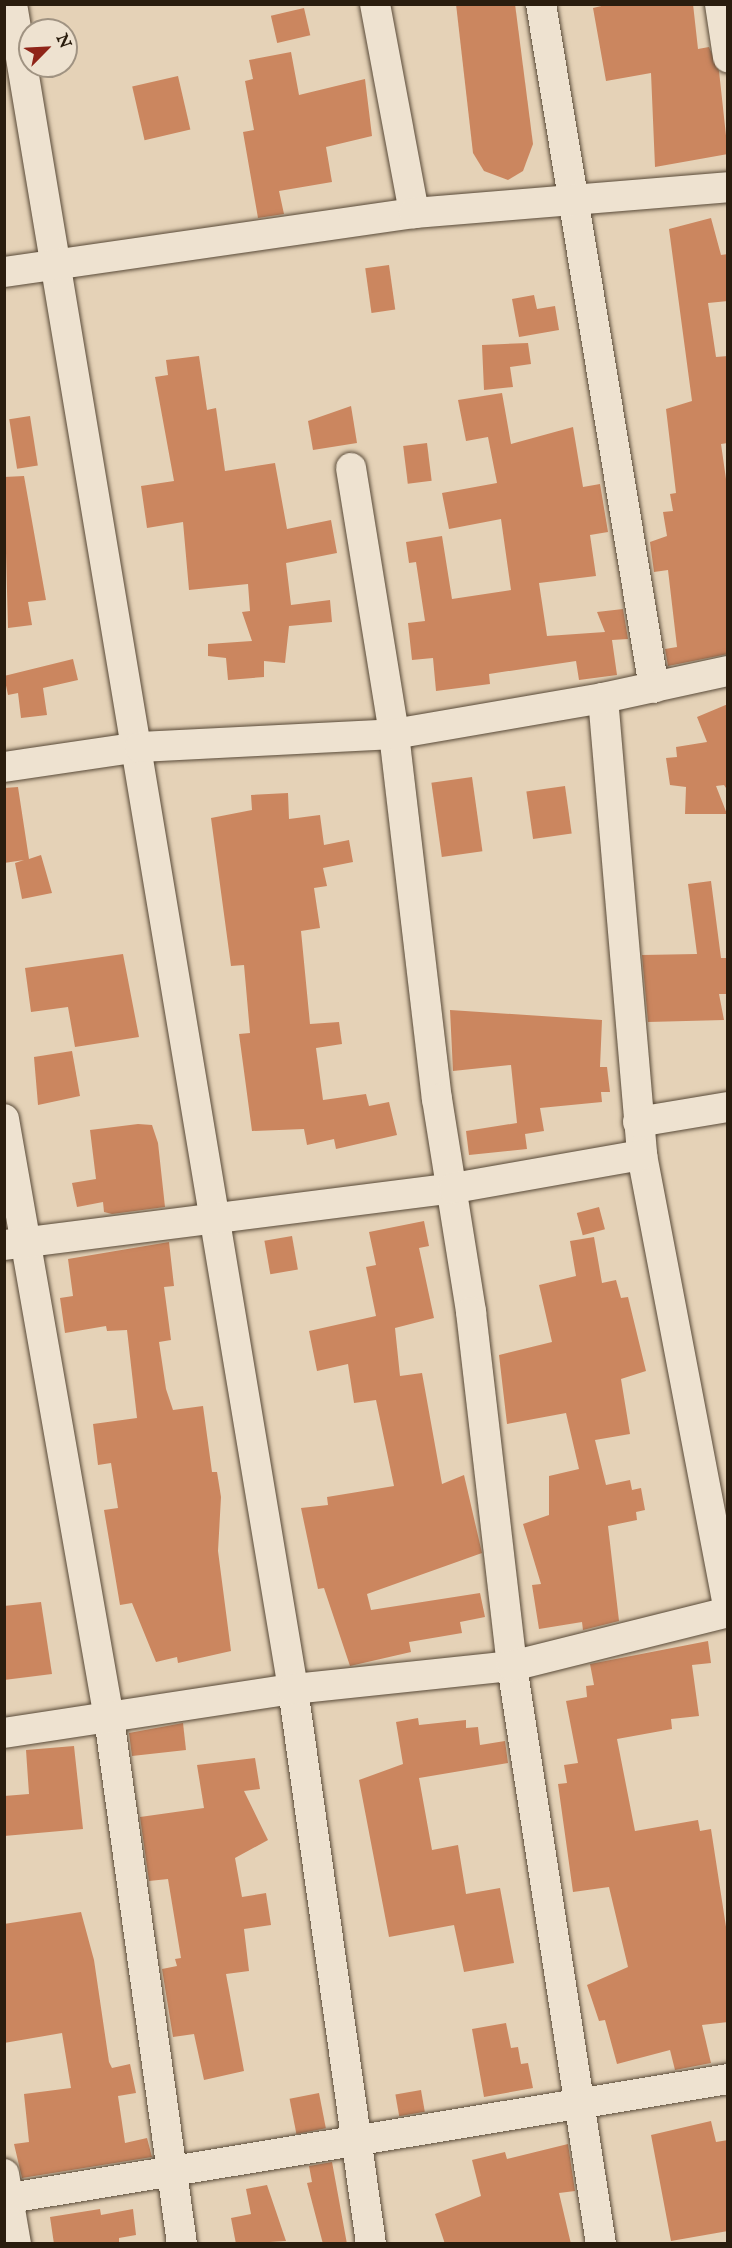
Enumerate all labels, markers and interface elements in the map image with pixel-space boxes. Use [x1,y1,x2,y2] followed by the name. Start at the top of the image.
[18,18,78,78] north arrow
[51,31,75,52] text: N

